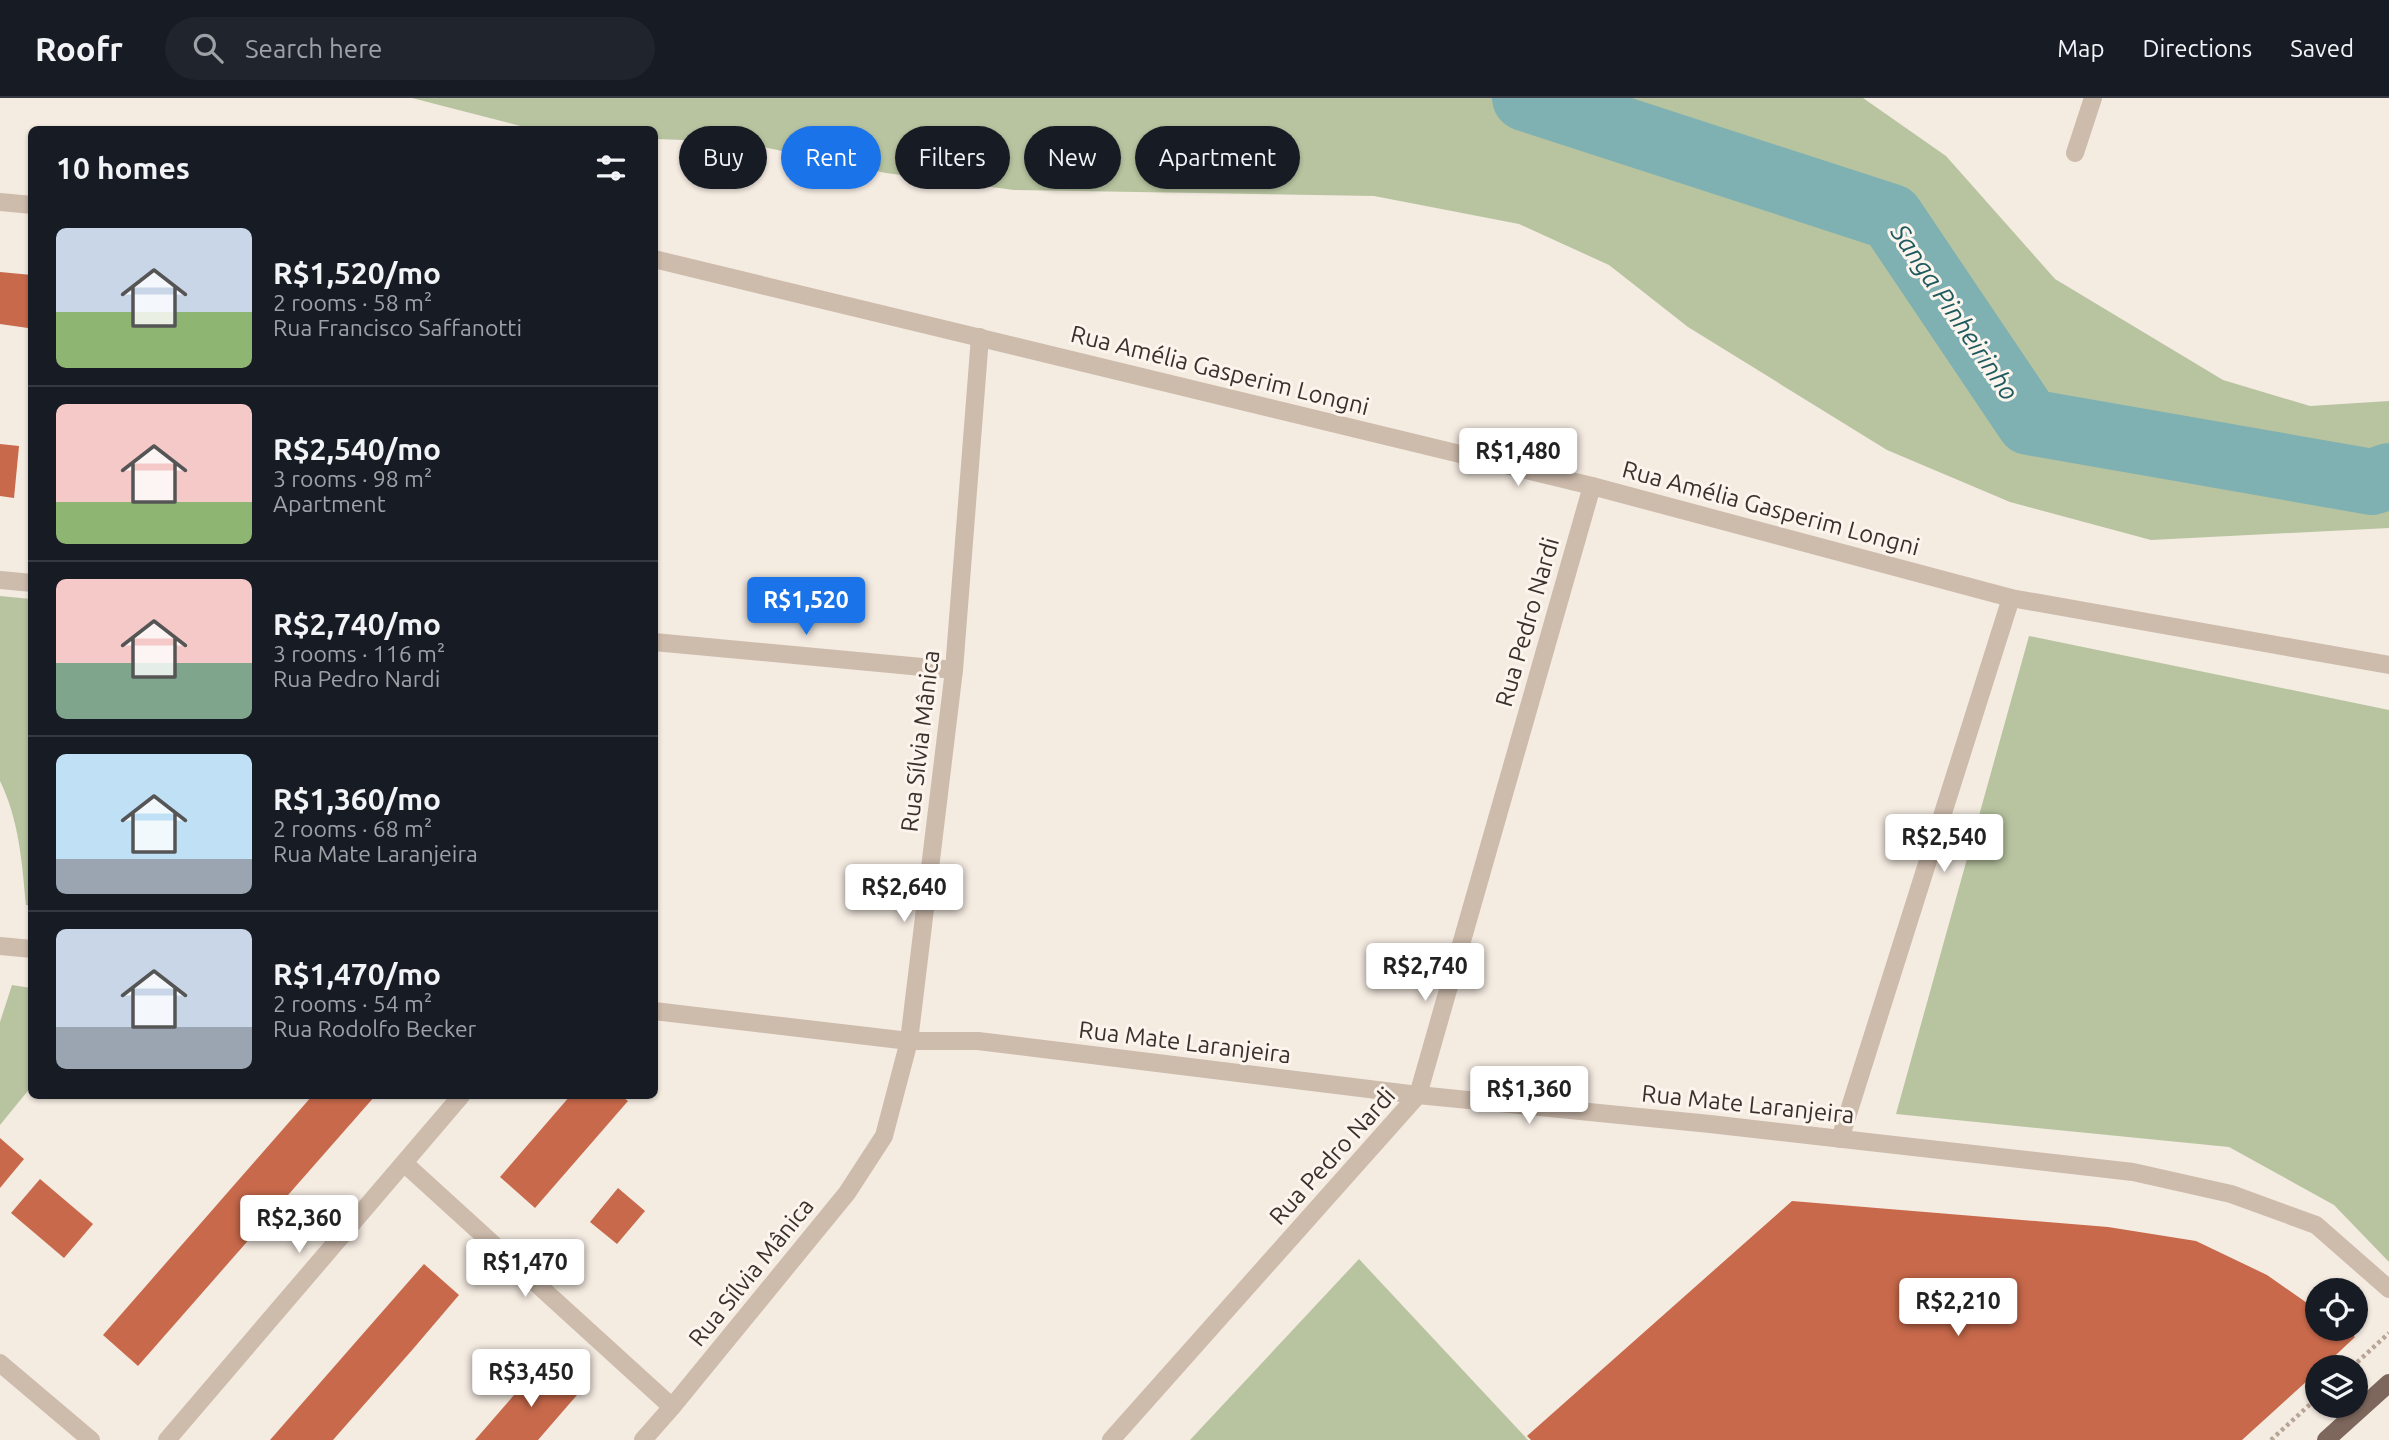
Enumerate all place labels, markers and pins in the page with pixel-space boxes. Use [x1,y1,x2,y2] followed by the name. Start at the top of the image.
[1453,428,1583,488] pin: R$1,480
[741,578,871,637] pin: R$1,520
[1879,814,2009,874] pin: R$2,540
[839,864,969,924] pin: R$2,640
[1360,944,1490,1003] pin: R$2,740
[1464,1066,1594,1126] pin: R$1,360
[234,1196,364,1255] pin: R$2,360
[460,1240,590,1299] pin: R$1,470
[1893,1278,2023,1338] pin: R$2,210
[466,1350,596,1409] pin: R$3,450

